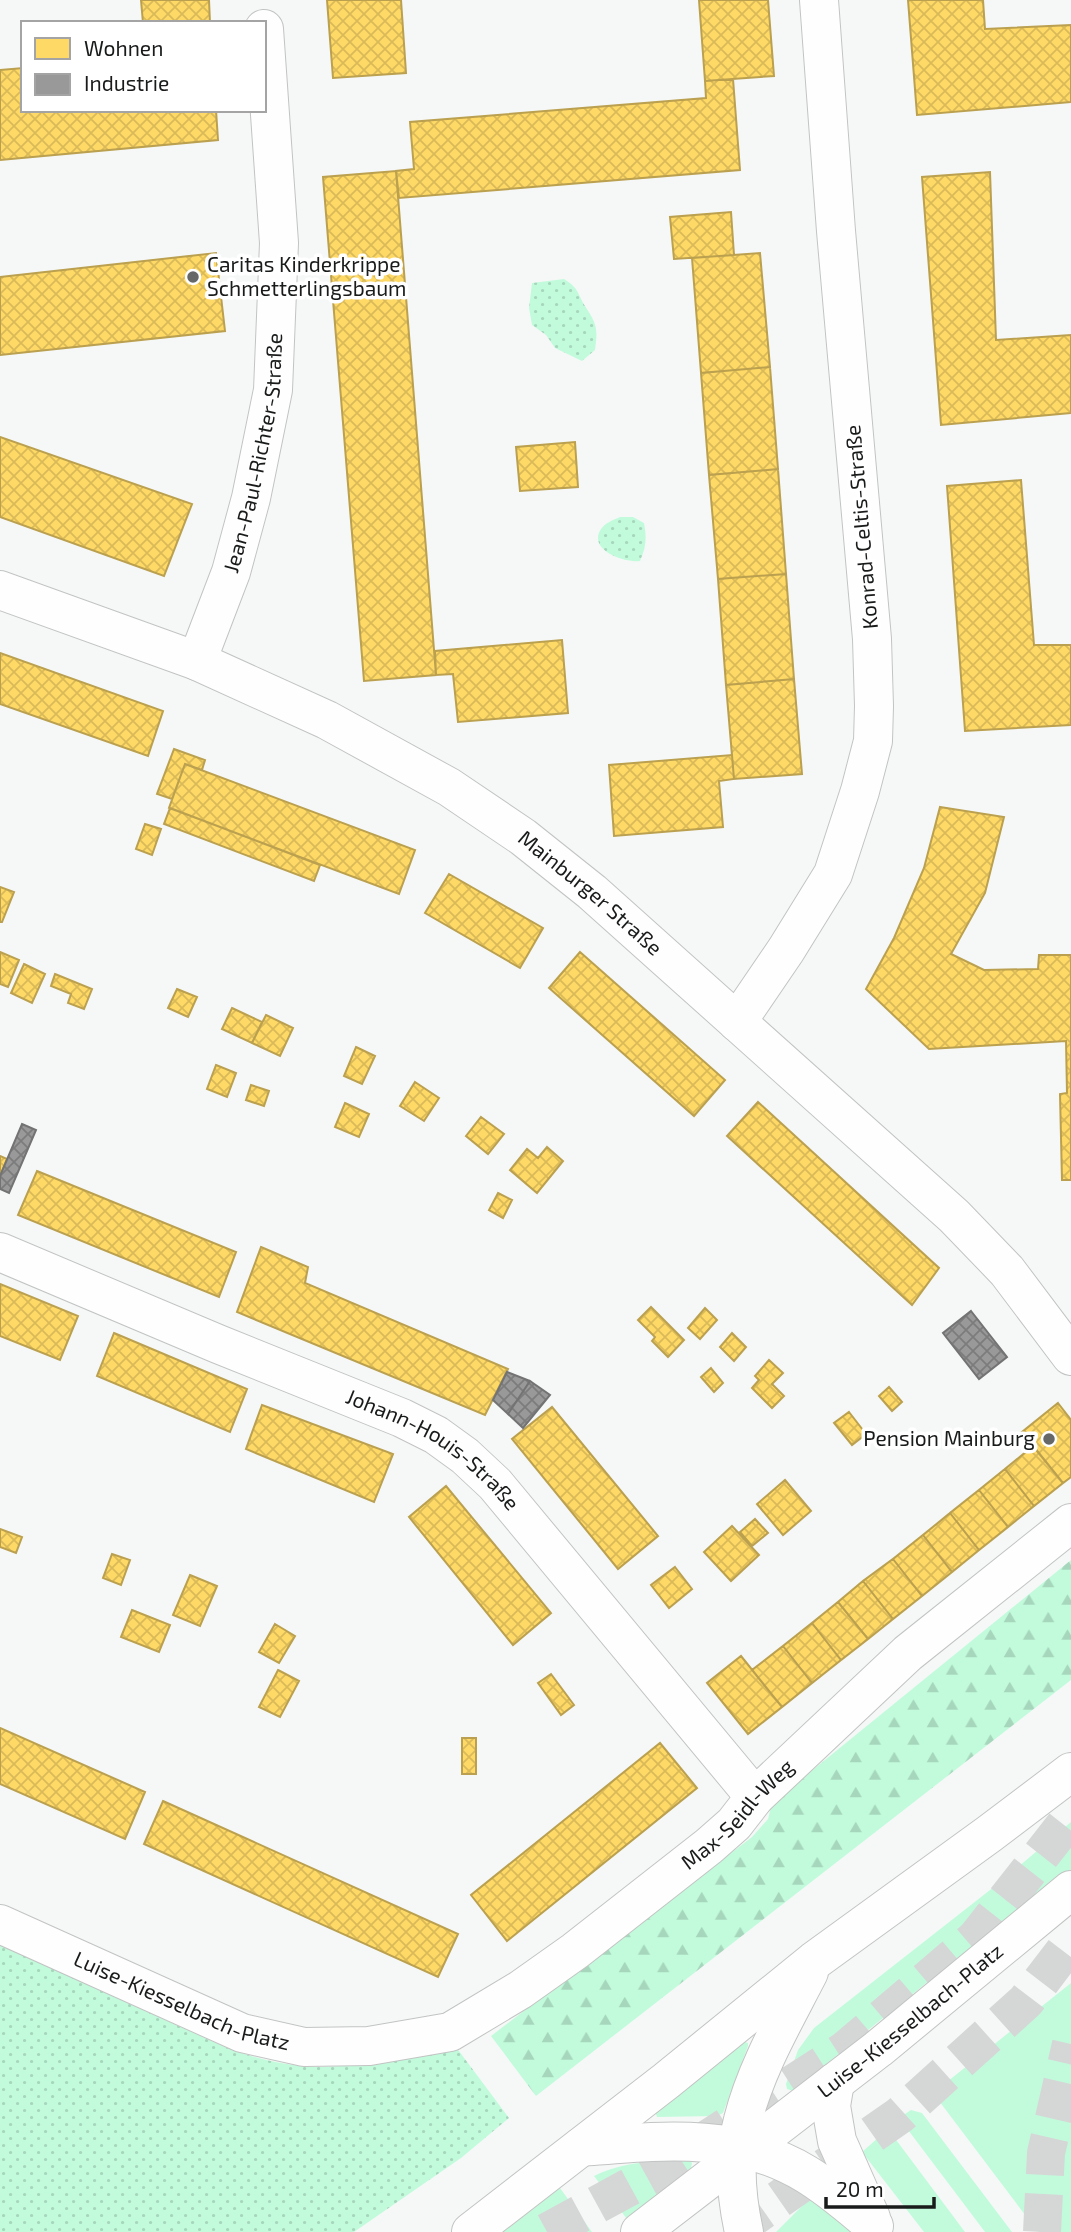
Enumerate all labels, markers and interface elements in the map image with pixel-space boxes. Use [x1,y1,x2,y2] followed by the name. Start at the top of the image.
[21,21,266,112] legend
[84,35,163,60] text: Wohnen
[84,70,169,95] text: Industrie
[207,251,407,300] place label: Caritas Kinderkrippe Schmetterlingsbaum
[185,269,201,285] marker: Caritas Kinderkrippe Schmetterlingsbaum
[217,332,286,575] street label: Jean-Paul-Richter-Straße
[839,424,882,630] street label: Konrad-Celtis-Straße
[514,824,668,960] street label: Mainburger Straße
[343,1383,525,1515] street label: Johann-Houis-Straße
[863,1425,1035,1450] place label: Pension Mainburg
[1041,1431,1057,1447] marker: Pension Mainburg
[676,1753,798,1874] street label: Max-Seidl-Weg
[812,1937,1007,2102] street label: Luise-Kiesselbach-Platz
[70,1945,292,2054] street label: Luise-Kiesselbach-Platz
[826,2166,934,2210] scale bar
[836,2176,884,2201] text: 20 m

